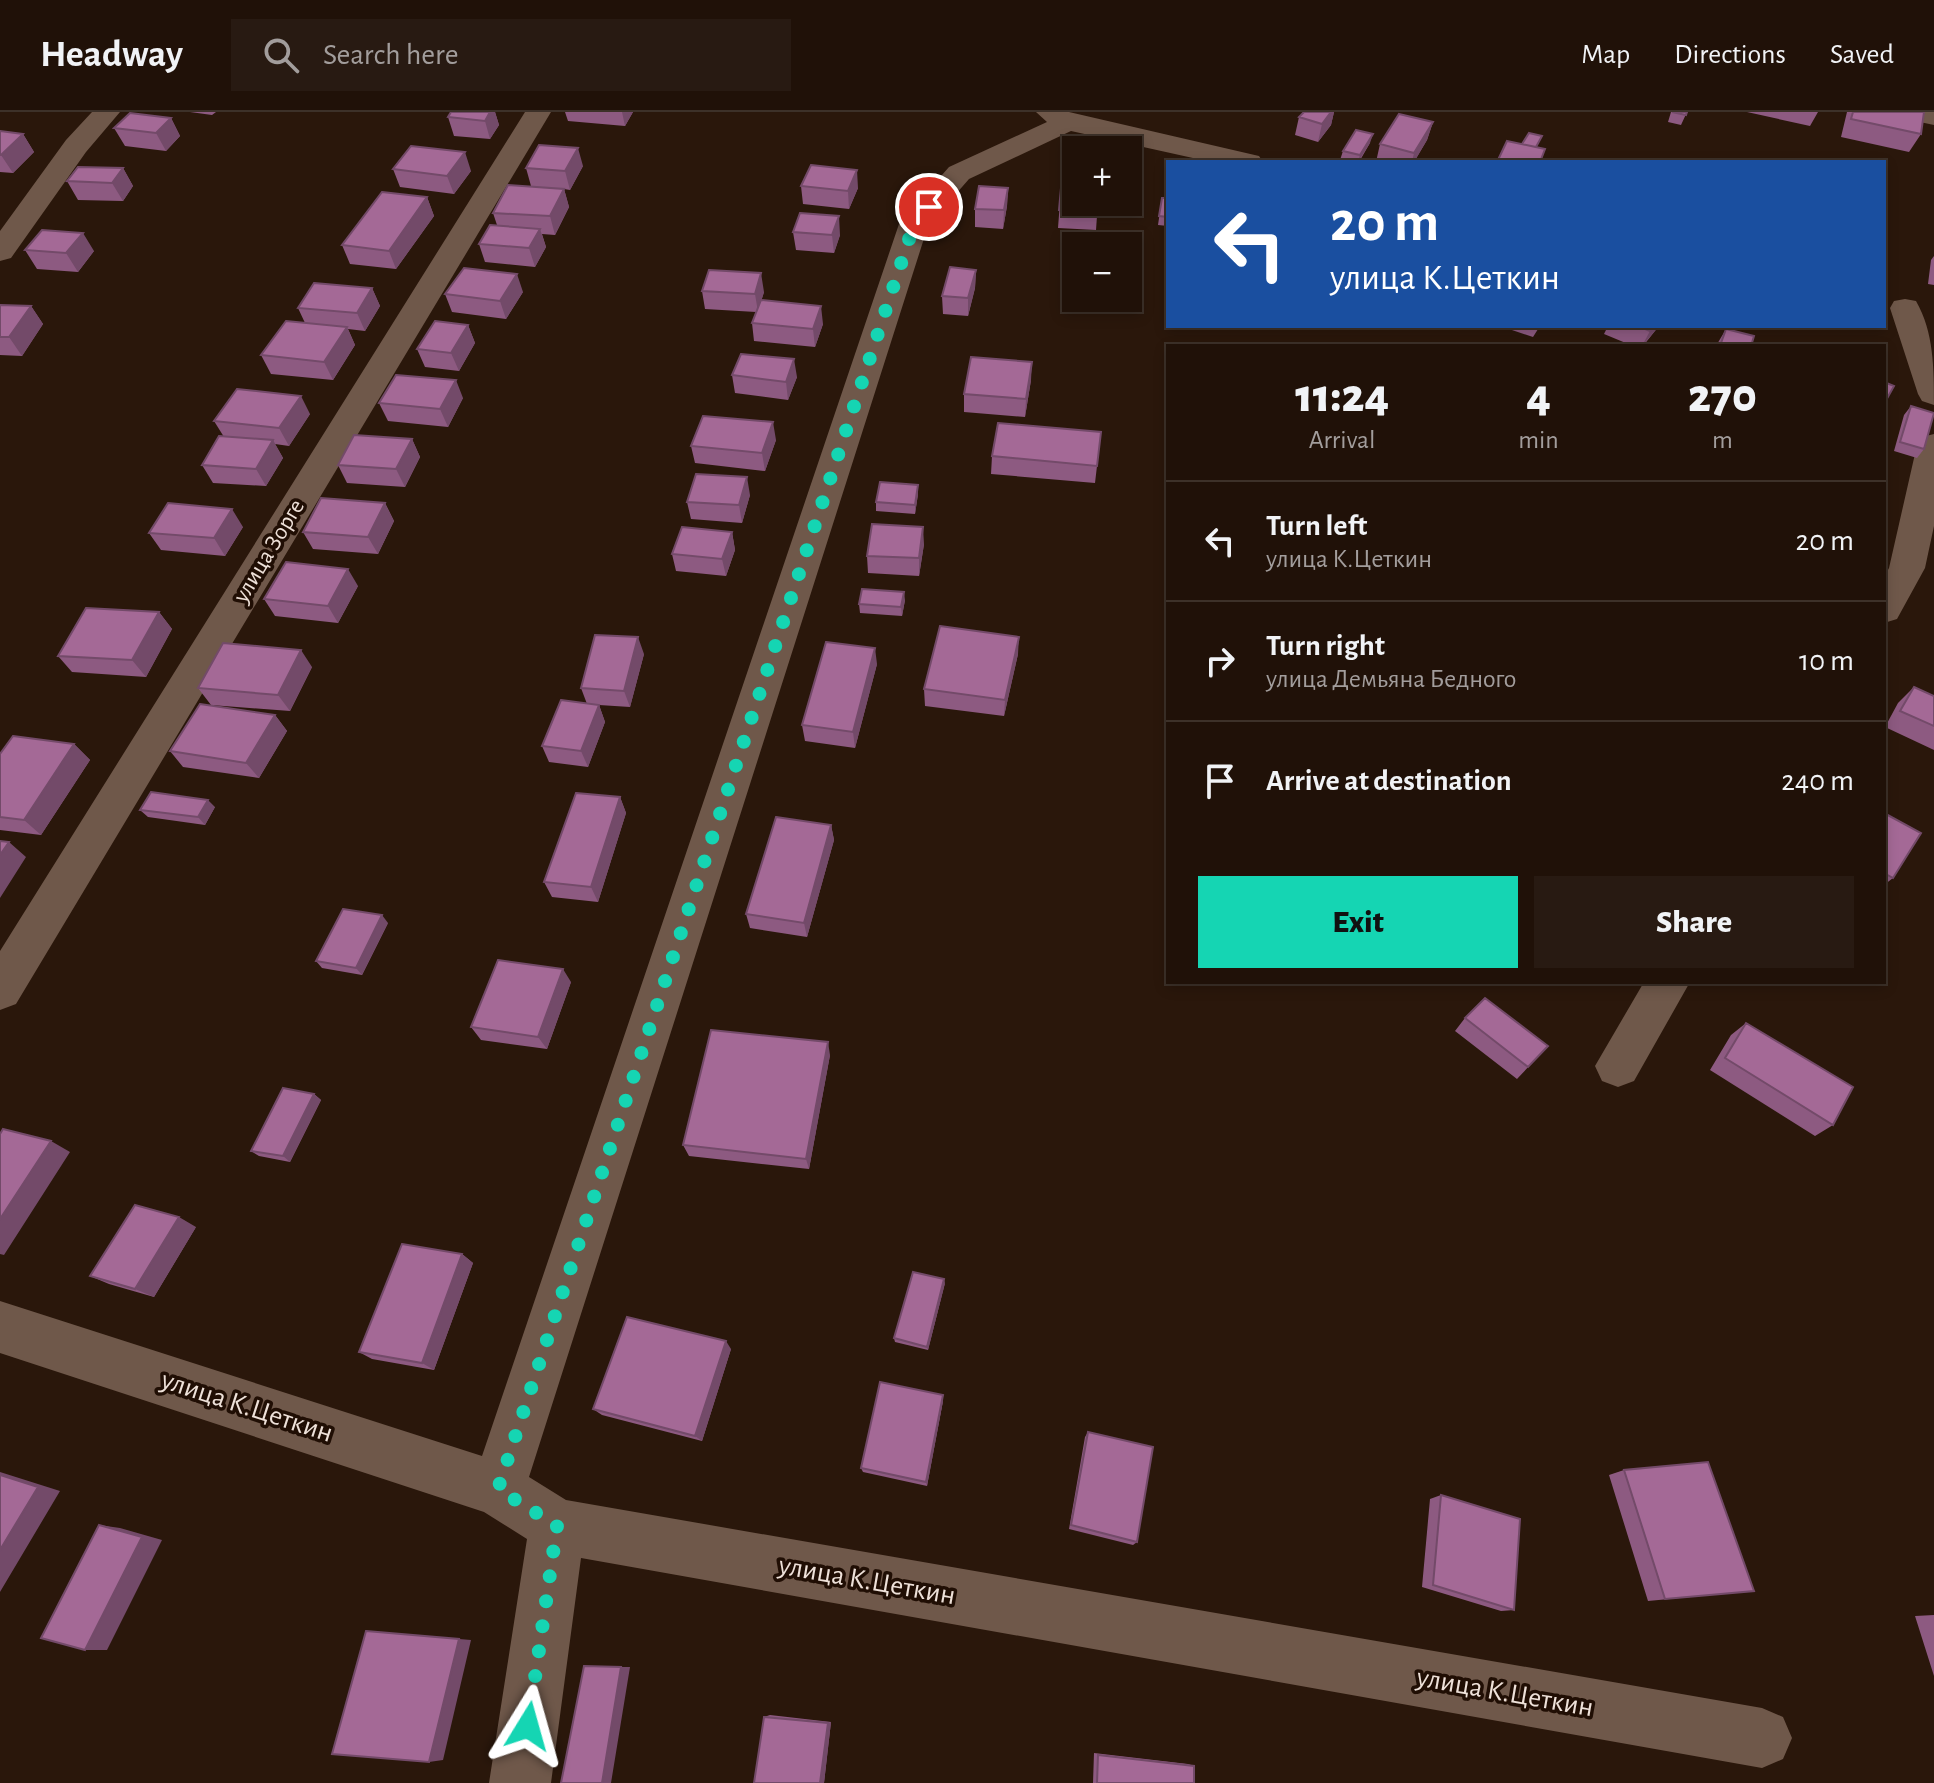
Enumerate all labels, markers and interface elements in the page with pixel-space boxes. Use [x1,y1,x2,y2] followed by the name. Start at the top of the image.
[231,19,791,91] search box
[259,33,303,77] icon: search
[40,36,183,74] text: Headway
[323,40,459,70] text: Search here
[1581,41,1630,69] text: Map
[1674,41,1786,69] text: Directions
[1830,41,1894,69] text: Saved
[1062,136,1142,312] map controls
[1062,136,1142,216] button: +
[895,173,963,241] pin
[907,185,951,229] icon: arrive
[1198,192,1302,296] icon: left
[1330,195,1439,251] text: 20 m
[1062,232,1142,312] button: −
[1330,260,1560,296] text: улица К.Цеткин
[1295,373,1389,421] text: 11:24
[1526,373,1551,421] text: 4
[1688,373,1757,421] text: 270
[1309,427,1376,453] text: Arrival
[1518,427,1559,453] text: min
[1712,427,1733,453] text: m
[228,495,309,608] street label: улица Зорге
[1266,511,1367,541] text: Turn left
[1198,519,1242,563] icon: left
[1796,526,1854,556] text: 20 m
[1266,546,1432,572] text: улица К.Цеткин
[1266,631,1385,661] text: Turn right
[1198,639,1242,683] icon: right
[1799,646,1854,676] text: 10 m
[1266,666,1516,692] text: улица Демьяна Бедного
[1198,759,1242,803] icon: arrive
[1266,766,1512,796] text: Arrive at destination
[1781,766,1854,796] text: 240 m
[1198,876,1518,968] button: Exit
[1534,876,1854,968] button: Share
[157,1366,336,1448] street label: улица К.Цеткин
[776,1552,957,1610] street label: улица К.Цеткин
[1414,1664,1595,1722] street label: улица К.Цеткин
[486,1684,570,1768] position arrow

